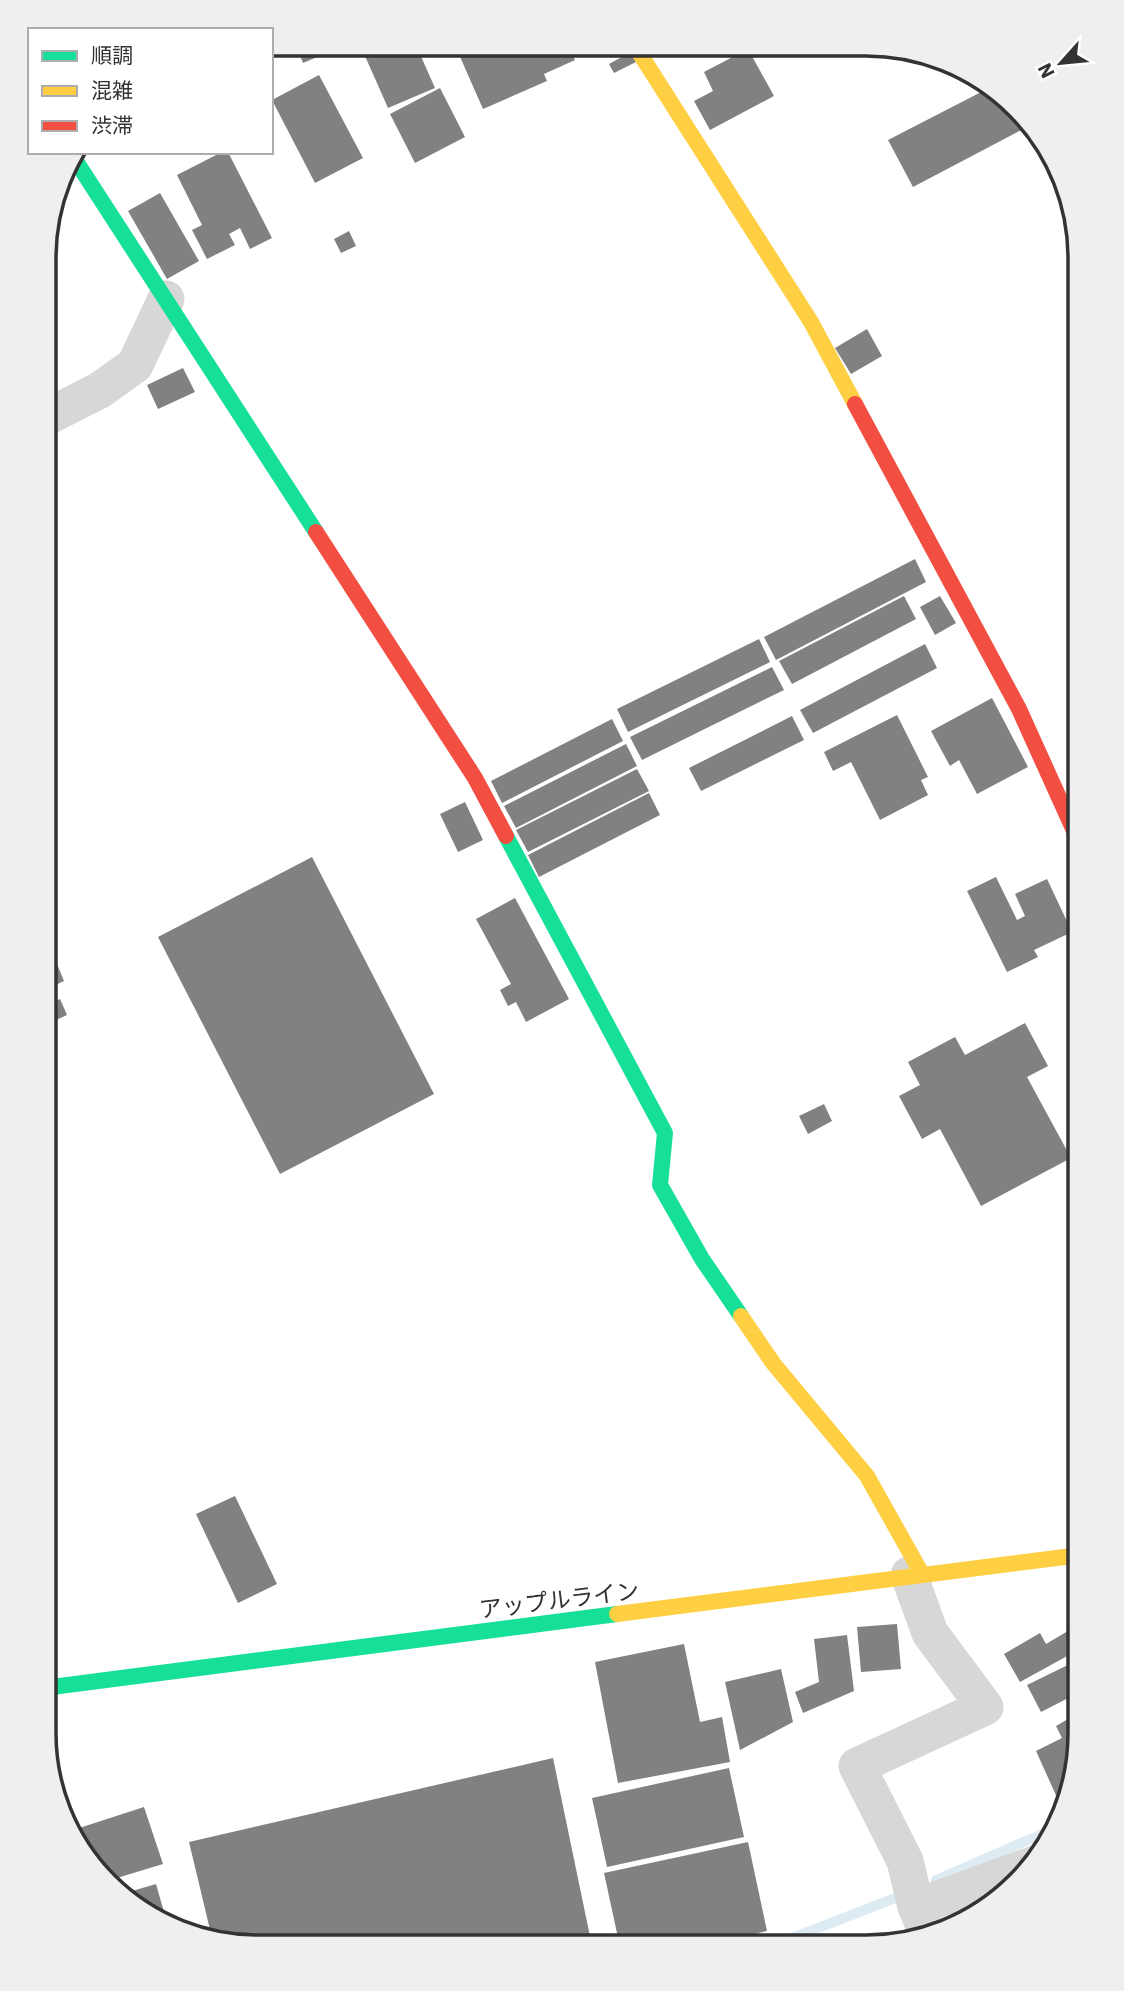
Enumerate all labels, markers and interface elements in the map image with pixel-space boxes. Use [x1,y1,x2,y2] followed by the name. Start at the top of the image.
[28,28,273,154] legend
[1026,28,1096,98] north arrow
[91,41,133,69] text: 順調
[1032,59,1060,82] text: N
[91,76,133,104] text: 混雑
[91,111,133,139] text: 渋滞
[477,1574,641,1624] street label: アップルライン

